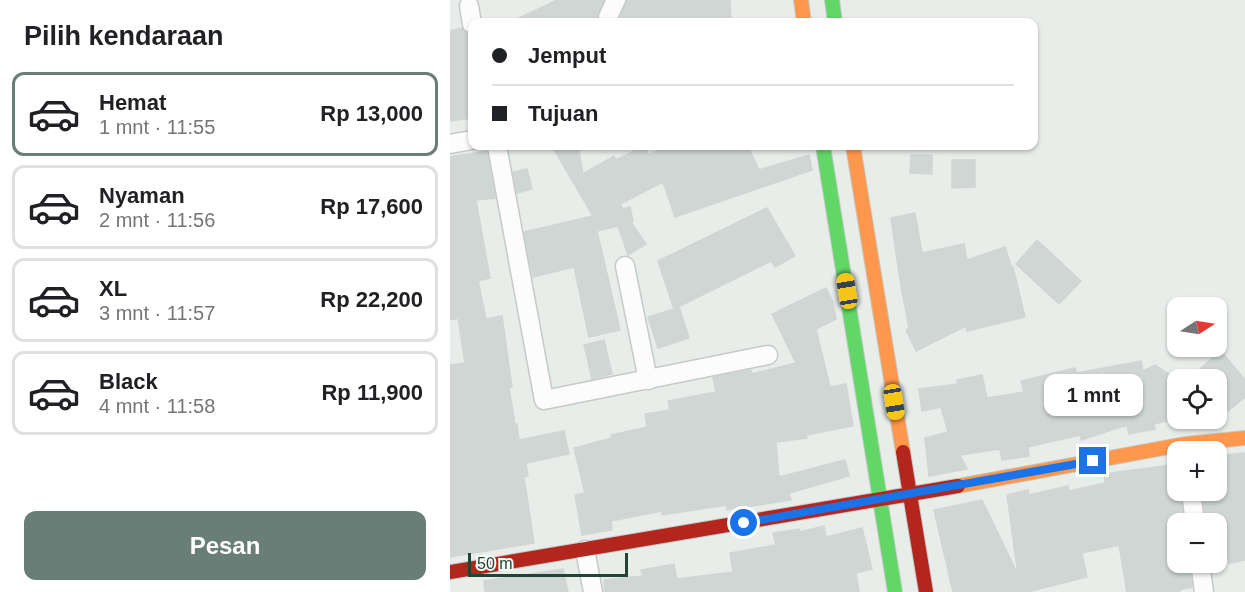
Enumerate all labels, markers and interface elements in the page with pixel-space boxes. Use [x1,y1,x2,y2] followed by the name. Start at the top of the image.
[24,21,224,51] text: Pilih kendaraan
[528,43,606,68] text: Jemput
[27,87,81,141] icon: car
[99,90,166,115] text: Hemat
[320,101,423,126] text: Rp 13,000
[528,101,598,126] text: Tujuan
[99,116,215,138] text: 1 mnt · 11:55
[27,180,81,234] icon: car
[99,183,185,208] text: Nyaman
[320,194,423,219] text: Rp 17,600
[99,209,215,231] text: 2 mnt · 11:56
[835,272,859,310] car
[27,273,81,327] icon: car
[99,276,127,301] text: XL
[320,287,423,312] text: Rp 22,200
[1167,297,1227,357] north arrow
[1167,297,1227,573] map controls
[99,302,215,324] text: 3 mnt · 11:57
[27,366,81,420] icon: car
[99,369,158,394] text: Black
[1167,369,1227,429] button: locate
[1044,374,1142,416] callout: 1 mnt
[321,380,423,405] text: Rp 11,900
[882,383,906,421] car
[1067,384,1120,406] text: 1 mnt
[99,395,215,417] text: 4 mnt · 11:58
[1167,441,1227,501] button: +
[1079,447,1106,474] route end
[730,509,757,536] route start
[24,511,426,580] button: Pesan
[1167,513,1227,573] button: −
[468,550,628,578] scale bar
[477,555,513,572] text: 50 m

